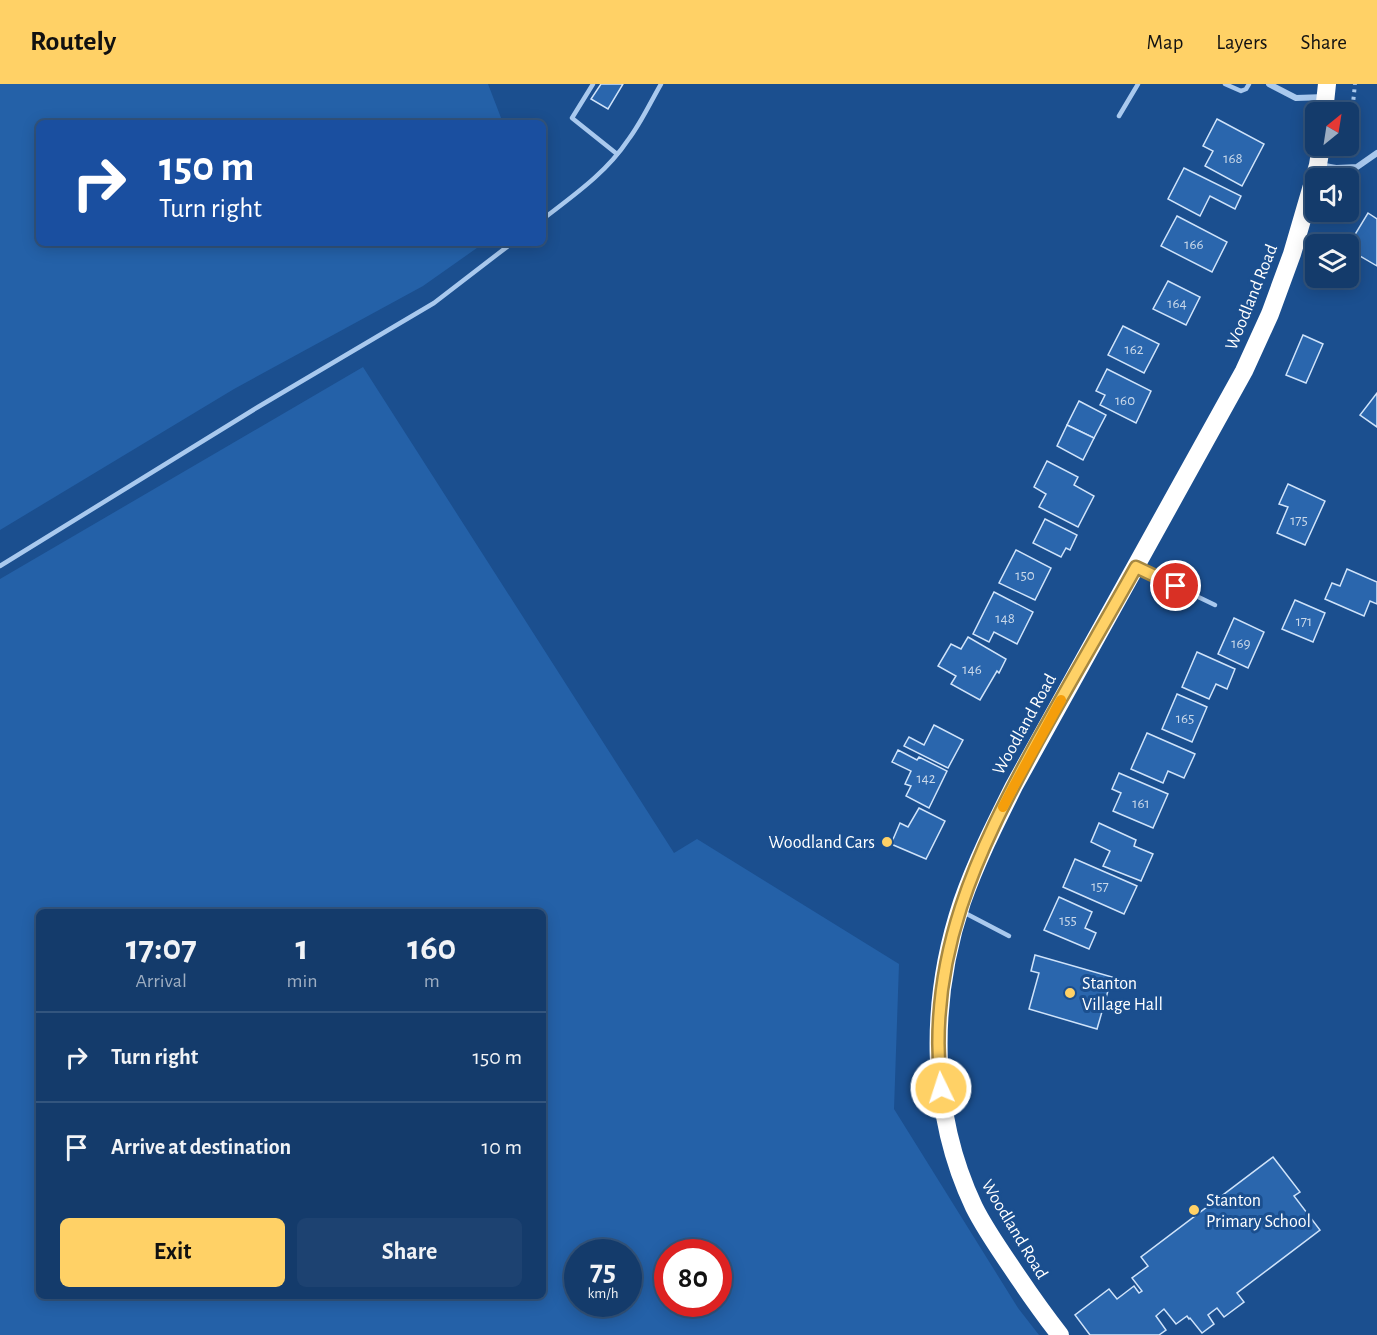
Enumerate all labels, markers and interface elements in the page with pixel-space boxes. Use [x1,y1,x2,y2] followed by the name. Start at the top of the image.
[30,28,116,56] text: Routely
[1147,32,1183,53] text: Map
[1216,32,1267,53] text: Layers
[1300,32,1347,53] text: Share
[1305,102,1359,156] north arrow
[1305,102,1359,288] map controls
[60,144,138,222] icon: right
[159,146,254,188] text: 150 m
[1223,151,1243,166] house number: 168
[1305,168,1359,222] button: sound
[159,195,262,222] text: Turn right
[1305,234,1359,288] button: layers
[1184,237,1204,252] house number: 166
[1223,242,1281,353] street label: Woodland Road
[1167,296,1187,311] house number: 164
[1124,342,1144,357] house number: 162
[1115,393,1135,408] house number: 160
[1290,513,1308,528] house number: 175
[1150,560,1201,611] pin
[1015,568,1035,583] house number: 150
[1159,569,1192,602] icon: arrive
[995,611,1015,626] house number: 148
[1296,614,1312,629] house number: 171
[1231,636,1251,651] house number: 169
[962,662,982,677] house number: 146
[990,671,1060,778] street label: Woodland Road
[1176,711,1194,726] house number: 165
[916,771,936,786] house number: 142
[1132,796,1150,811] house number: 161
[769,834,875,852] place label: Woodland Cars
[880,835,894,849] marker: Woodland Cars
[1091,879,1109,894] house number: 157
[1059,913,1077,928] house number: 155
[126,930,197,966] text: 17:07
[295,930,308,966] text: 1
[407,930,456,966] text: 160
[135,971,187,991] text: Arrival
[286,971,318,991] text: min
[424,971,440,991] text: m
[1082,975,1163,1014] place label: Stanton Village Hall
[1063,986,1077,1000] marker: Stanton Village Hall
[60,1041,93,1074] icon: right
[111,1046,198,1068] text: Turn right
[472,1046,522,1068] text: 150 m
[909,1056,973,1120] position arrow
[60,1131,93,1164] icon: arrive
[111,1136,291,1158] text: Arrive at destination
[482,1136,522,1158] text: 10 m
[978,1177,1051,1282] street label: Woodland Road
[1206,1192,1311,1231] place label: Stanton Primary School
[1187,1203,1201,1217] marker: Stanton Primary School
[60,1218,285,1287] button: Exit
[297,1218,522,1287] button: Share
[654,1239,732,1317] speed limit sign: 80
[590,1256,616,1286] text: 75
[588,1286,618,1301] text: km/h

